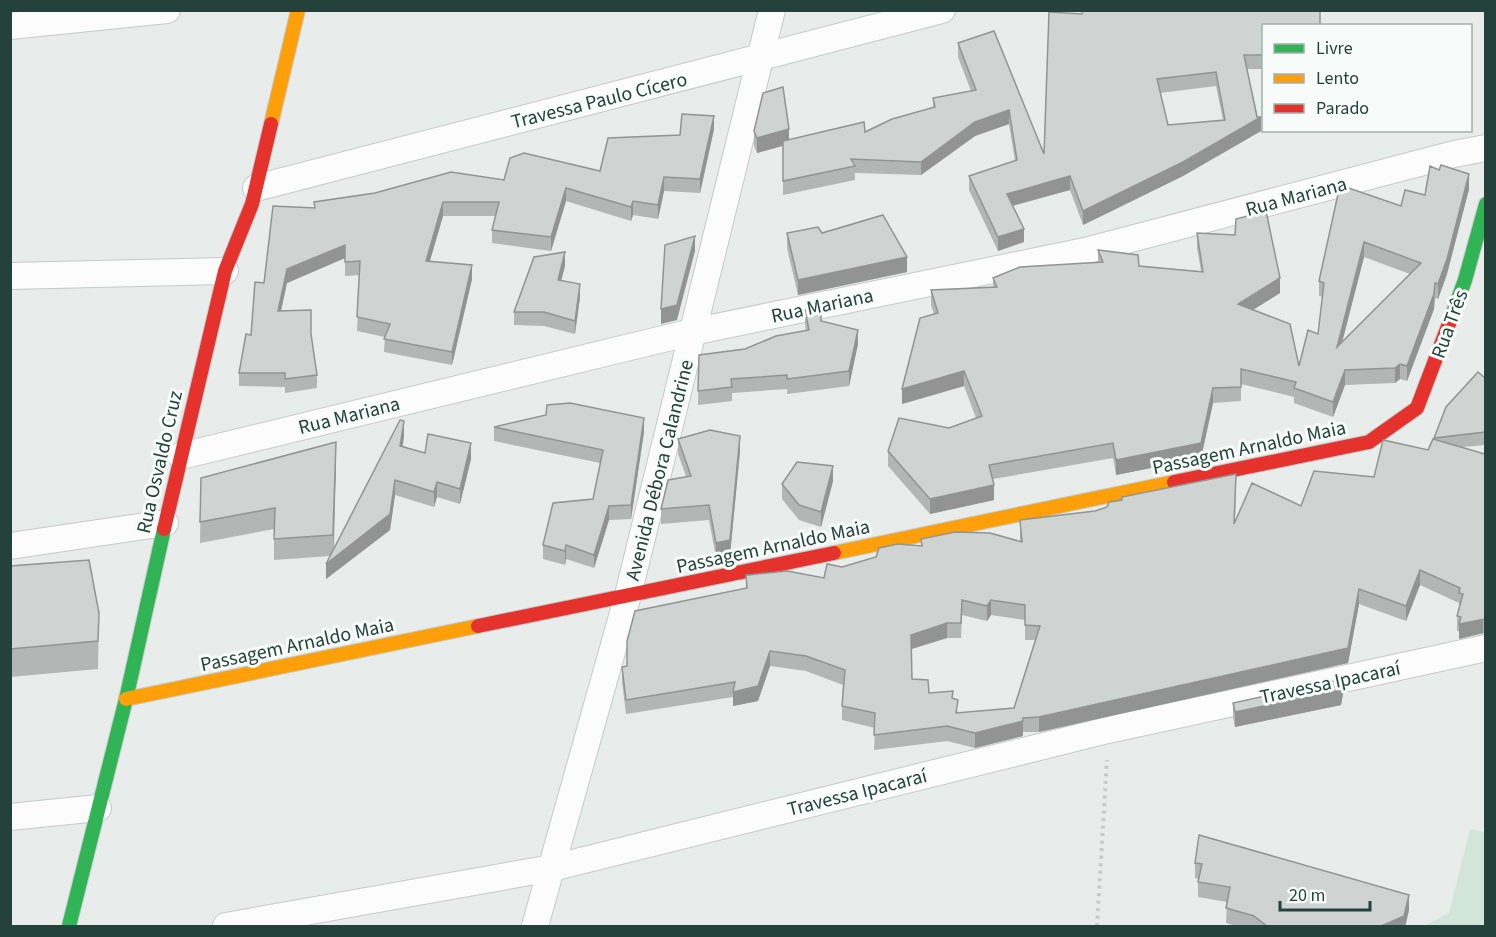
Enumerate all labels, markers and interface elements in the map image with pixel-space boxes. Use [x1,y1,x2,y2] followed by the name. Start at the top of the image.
[1262,24,1472,132] legend
[1316,36,1353,61] text: Livre
[508,66,690,136] street label: Travessa Paulo Cícero
[1316,66,1359,91] text: Lento
[1316,96,1369,121] text: Parado
[1242,170,1350,224] street label: Rua Mariana
[768,281,876,330] street label: Rua Mariana
[1425,286,1475,363] street label: Rua Três
[619,357,701,584] street label: Avenida Débora Calandrine
[130,388,190,536] street label: Rua Osvaldo Cruz
[295,390,403,442] street label: Rua Mariana
[1150,414,1349,482] street label: Passagem Arnaldo Maia
[674,513,873,581] street label: Passagem Arnaldo Maia
[198,611,397,679] street label: Passagem Arnaldo Maia
[1257,654,1404,712] street label: Travessa Ipacaraí
[784,762,931,824] street label: Travessa Ipacaraí
[1280,874,1370,912] scale bar
[1289,883,1325,908] text: 20 m

